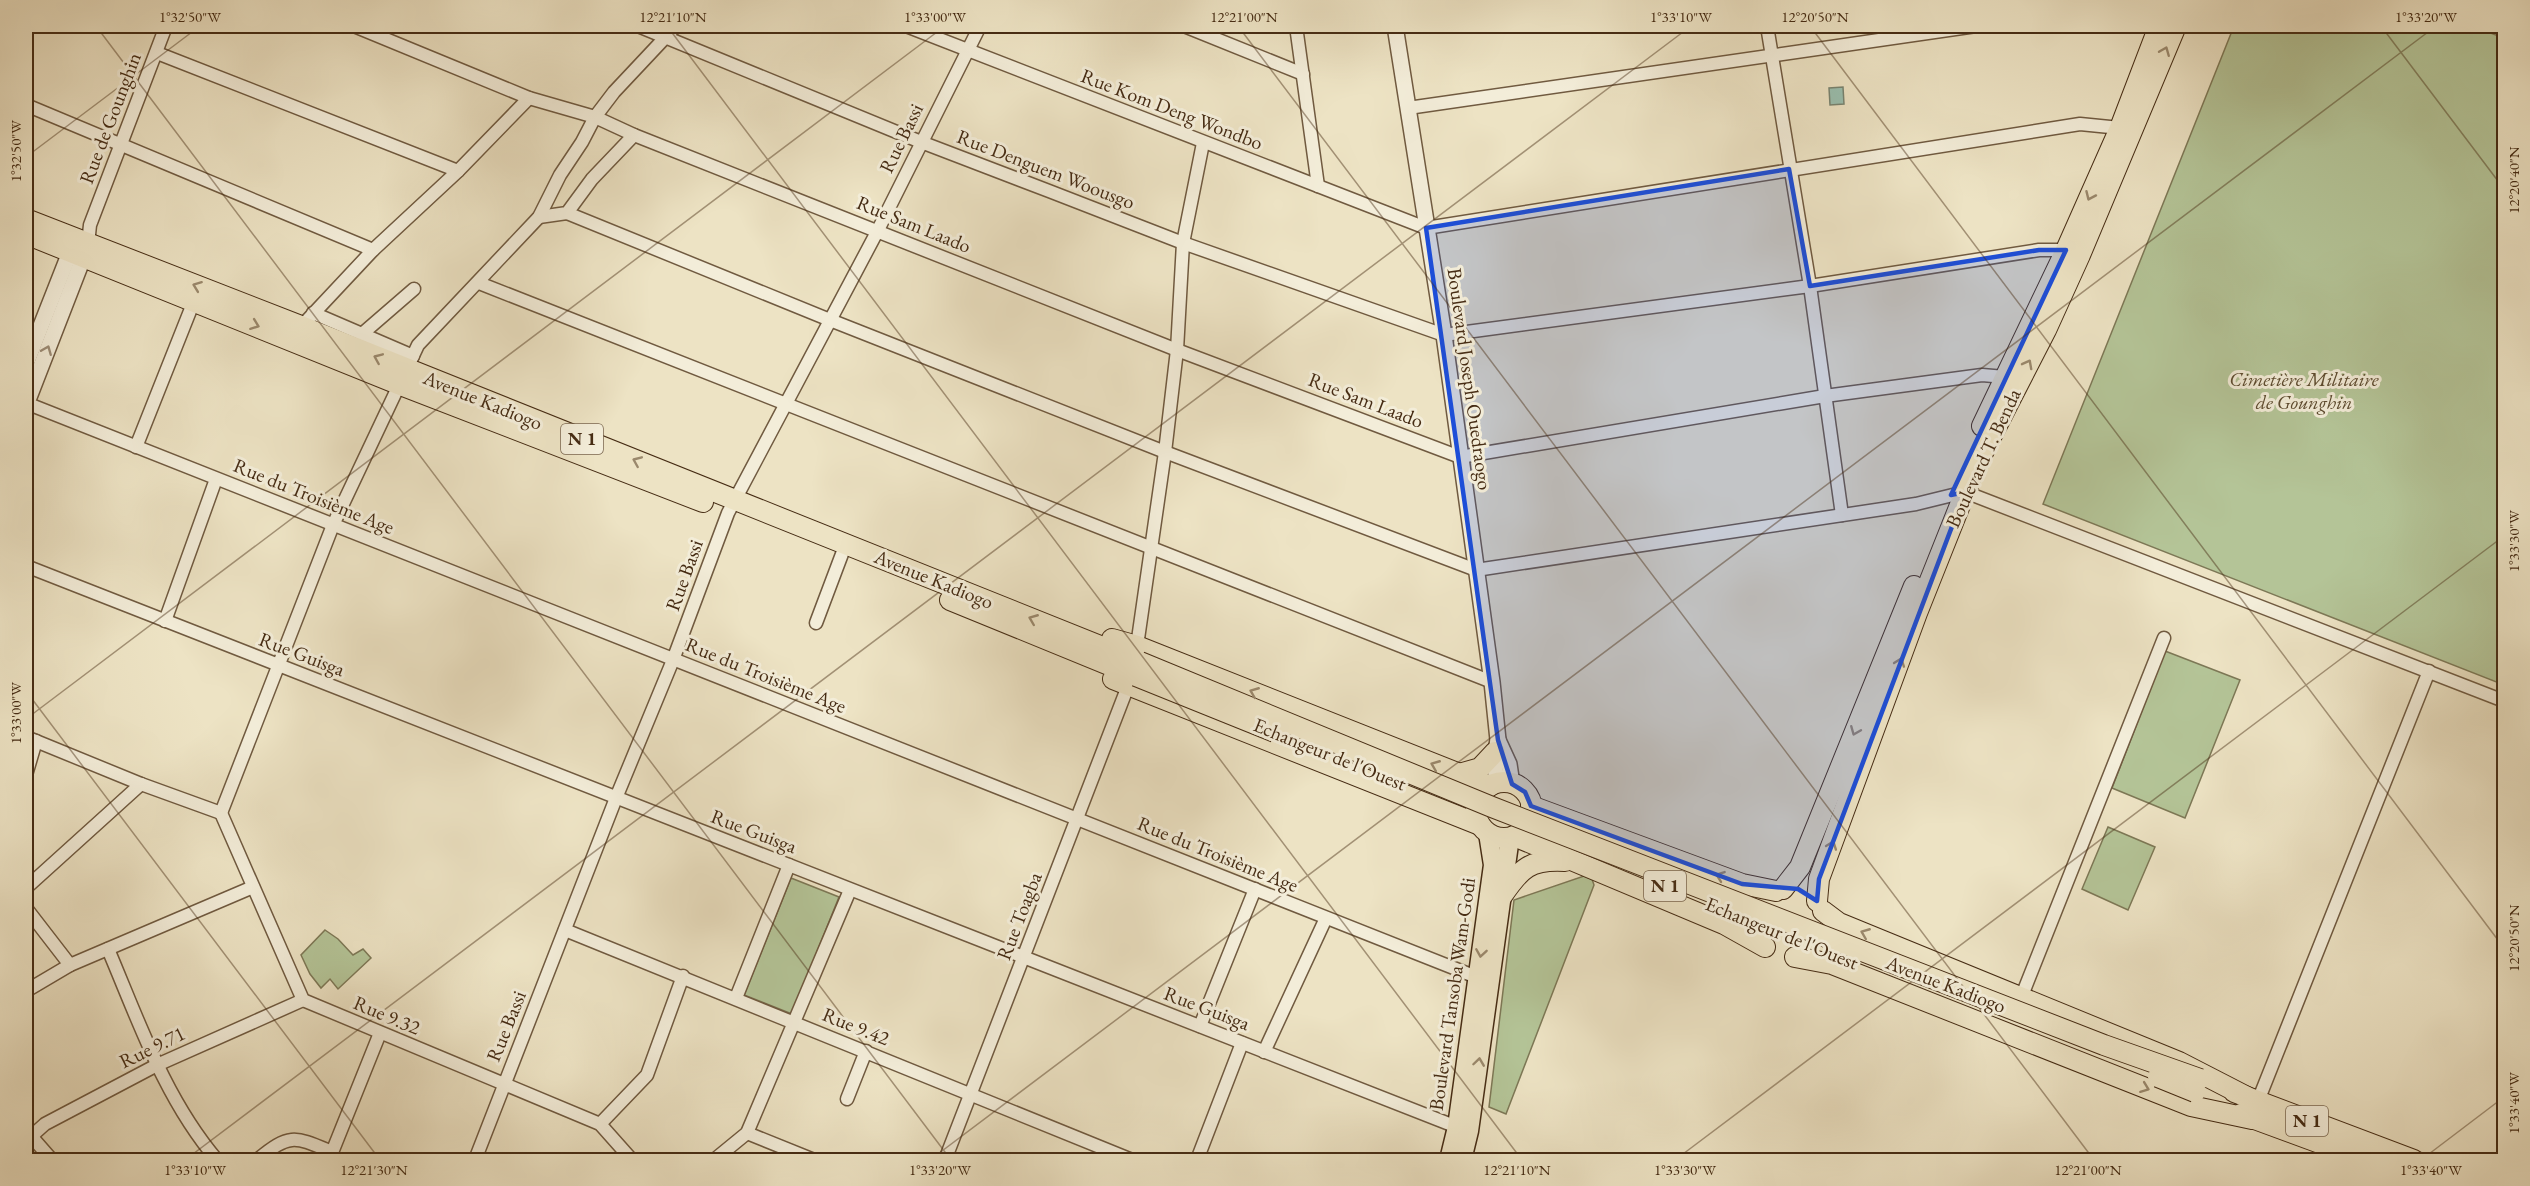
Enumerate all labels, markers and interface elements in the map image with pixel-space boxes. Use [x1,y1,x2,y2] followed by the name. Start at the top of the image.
[159,7,221,26] text: 1°32'50"W
[639,7,707,26] text: 12°21'10"N
[904,7,966,26] text: 1°33'00"W
[1210,7,1278,26] text: 12°21'00"N
[1650,7,1712,26] text: 1°33'10"W
[1781,7,1849,26] text: 12°20'50"N
[2395,7,2457,26] text: 1°33'20"W
[2158,46,2170,57] one-way arrow
[73,48,147,187] street label: Rue de Gounghin
[1077,62,1267,156] street label: Rue Kom Deng Wondbo
[873,99,929,177] street label: Rue Bassi
[6,120,25,182] text: 1°32'50"W
[953,123,1139,215] street label: Rue Denguem Woousgo
[2504,146,2523,214] text: 12°20'40"N
[853,189,975,259] street label: Rue Sam Laado
[2085,190,2097,201] one-way arrow
[1442,266,1498,492] street label: Boulevard Joseph Ouedraogo
[192,281,203,293] one-way arrow
[249,318,260,330] one-way arrow
[40,345,52,356] one-way arrow
[373,353,384,365] one-way arrow
[2021,360,2032,371] one-way arrow
[419,364,547,436] street label: Avenue Kadiogo
[1305,366,1427,434] street label: Rue Sam Laado
[2229,366,2379,415] park label: Cimetière Militaire de Gounghin
[1939,384,2027,532] street label: Boulevard T. Benda
[561,424,603,454] road number: N 1
[230,452,398,540] street label: Rue du Troisième Age
[633,456,644,468] one-way arrow
[2504,510,2523,572] text: 1°33'30"W
[659,536,709,614] street label: Rue Bassi
[870,543,998,615] street label: Avenue Kadiogo
[1028,613,1039,626] one-way arrow
[255,626,349,682] street label: Rue Guisga
[682,631,850,719] street label: Rue du Troisième Age
[1892,657,1905,668] one-way arrow
[6,682,25,744] text: 1°33'00"W
[1249,687,1260,700] one-way arrow
[1250,712,1411,797] street label: Echangeur de l'Ouest
[1850,725,1863,735] one-way arrow
[1431,759,1441,772] one-way arrow
[707,803,801,859] street label: Rue Guisga
[1134,810,1302,898] street label: Rue du Troisième Age
[1825,840,1837,851] one-way arrow
[990,868,1048,964] street label: Rue Toagba
[1644,871,1686,901] road number: N 1
[1715,871,1726,883] one-way arrow
[1423,876,1481,1112] street label: Boulevard Tansoba Wam-Godi
[1702,891,1863,976] street label: Echangeur de l'Ouest
[2504,904,2523,972] text: 12°20'50"N
[1860,928,1871,940] one-way arrow
[1475,948,1487,958] one-way arrow
[1881,949,2010,1019] street label: Avenue Kadiogo
[1160,980,1254,1036] street label: Rue Guisga
[480,987,532,1065] street label: Rue Bassi
[350,989,425,1041] street label: Rue 9.32
[819,1001,894,1051] street label: Rue 9.42
[115,1020,189,1074] street label: Rue 9.71
[1473,1057,1485,1066] one-way arrow
[2504,1072,2523,1134] text: 1°33'40"W
[2138,1081,2149,1093] one-way arrow
[2286,1106,2328,1136] road number: N 1
[164,1160,226,1179] text: 1°33'10"W
[340,1160,408,1179] text: 12°21'30"N
[909,1160,971,1179] text: 1°33'20"W
[1483,1160,1551,1179] text: 12°21'10"N
[1654,1160,1716,1179] text: 1°33'30"W
[2054,1160,2122,1179] text: 12°21'00"N
[2400,1160,2462,1179] text: 1°33'40"W

